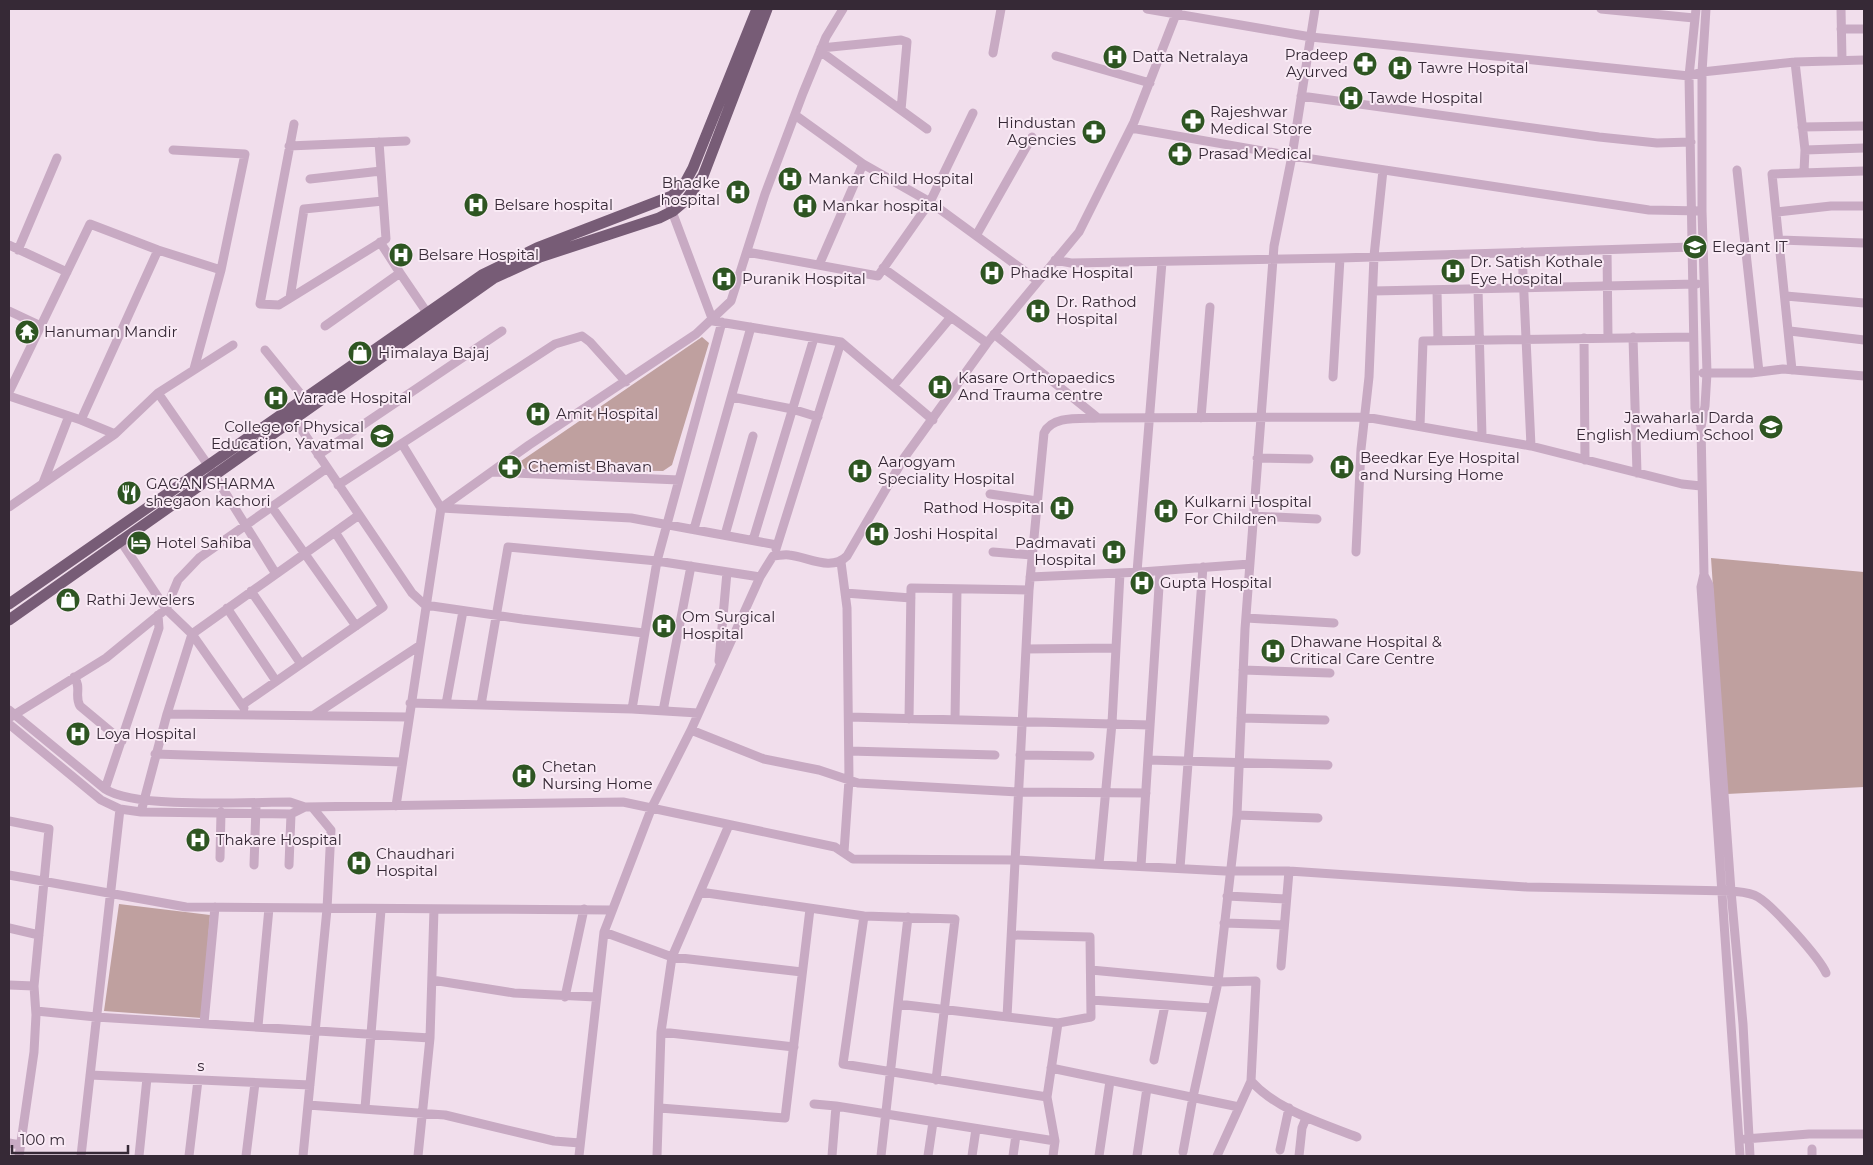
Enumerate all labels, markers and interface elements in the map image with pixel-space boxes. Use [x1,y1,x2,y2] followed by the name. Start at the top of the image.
[1102,44,1128,70] hospital icon: Datta Netralaya
[1285,45,1348,81] place label: Pradeep Ayurved
[1132,47,1249,66] place label: Datta Netralaya
[1352,51,1378,77] pharmacy icon: Pradeep Ayurved
[1387,55,1413,81] hospital icon: Tawre Hospital
[1418,58,1529,77] place label: Tawre Hospital
[1338,85,1364,111] hospital icon: Tawde Hospital
[1368,88,1483,107] place label: Tawde Hospital
[1210,102,1312,138] place label: Rajeshwar Medical Store
[1180,108,1206,134] pharmacy icon: Rajeshwar Medical Store
[997,113,1076,149] place label: Hindustan Agencies
[1081,119,1107,145] pharmacy icon: Hindustan Agencies
[1167,141,1193,167] pharmacy icon: Prasad Medical
[1198,144,1312,163] place label: Prasad Medical
[777,166,803,192] hospital icon: Mankar Child Hospital
[808,169,974,188] place label: Mankar Child Hospital
[660,173,720,209] place label: Bhadke hospital
[725,179,751,205] hospital icon: Bhadke hospital
[463,192,489,218] hospital icon: Belsare hospital
[792,193,818,219] hospital icon: Mankar hospital
[494,195,613,214] place label: Belsare hospital
[822,196,943,215] place label: Mankar hospital
[1682,234,1708,260] school or university icon: Elegant IT
[1712,237,1788,256] place label: Elegant IT
[388,242,414,268] hospital icon: Belsare Hospital
[418,245,539,264] place label: Belsare Hospital
[1470,252,1603,288] place label: Dr. Satish Kothale Eye Hospital
[1440,258,1466,284] hospital icon: Dr. Satish Kothale Eye Hospital
[979,260,1005,286] hospital icon: Phadke Hospital
[1010,263,1133,282] place label: Phadke Hospital
[711,266,737,292] hospital icon: Puranik Hospital
[742,269,866,288] place label: Puranik Hospital
[1056,292,1137,328] place label: Dr. Rathod Hospital
[1025,298,1051,324] hospital icon: Dr. Rathod Hospital
[14,319,40,345] temple icon: Hanuman Mandir
[44,322,178,341] place label: Hanuman Mandir
[347,340,373,366] shop icon: Himalaya Bajaj
[378,343,489,362] place label: Himalaya Bajaj
[958,368,1115,404] place label: Kasare Orthopaedics And Trauma centre
[927,374,953,400] hospital icon: Kasare Orthopaedics And Trauma centre
[263,385,289,411] hospital icon: Varade Hospital
[294,388,412,407] place label: Varade Hospital
[525,401,551,427] hospital icon: Amit Hospital
[556,404,658,423] place label: Amit Hospital
[1576,408,1754,444] place label: Jawaharlal Darda English Medium School
[1758,414,1784,440] school or university icon: Jawaharlal Darda English Medium School
[211,417,364,453] place label: College of Physical Education, Yavatmal
[369,423,395,449] school or university icon: College of Physical Education, Yavatmal
[1360,448,1520,484] place label: Beedkar Eye Hospital and Nursing Home
[878,452,1015,488] place label: Aarogyam Speciality Hospital
[497,454,523,480] pharmacy icon: Chemist Bhavan
[1329,454,1355,480] hospital icon: Beedkar Eye Hospital and Nursing Home
[528,457,652,476] place label: Chemist Bhavan
[847,458,873,484] hospital icon: Aarogyam Speciality Hospital
[146,474,275,510] place label: GAGAN SHARMA shegaon kachori
[116,480,142,506] restaurant icon: GAGAN SHARMA shegaon kachori
[1184,492,1312,528] place label: Kulkarni Hospital For Children
[1049,495,1075,521] hospital icon: Rathod Hospital
[923,498,1044,517] place label: Rathod Hospital
[1153,498,1179,524] hospital icon: Kulkarni Hospital For Children
[864,521,890,547] hospital icon: Joshi Hospital
[893,524,998,543] place label: Joshi Hospital
[126,530,152,556] hotel icon: Hotel Sahiba
[156,533,252,552] place label: Hotel Sahiba
[1015,533,1096,569] place label: Padmavati Hospital
[1101,539,1127,565] hospital icon: Padmavati Hospital
[1129,570,1155,596] hospital icon: Gupta Hospital
[1160,573,1272,592] place label: Gupta Hospital
[55,587,81,613] shop icon: Rathi Jewelers
[86,590,195,609] place label: Rathi Jewelers
[682,607,775,643] place label: Om Surgical Hospital
[651,613,677,639] hospital icon: Om Surgical Hospital
[1290,632,1442,668] place label: Dhawane Hospital & Critical Care Centre
[1260,638,1286,664] hospital icon: Dhawane Hospital & Critical Care Centre
[65,721,91,747] hospital icon: Loya Hospital
[96,724,196,743] place label: Loya Hospital
[542,757,653,793] place label: Chetan Nursing Home
[511,763,537,789] hospital icon: Chetan Nursing Home
[185,827,211,853] hospital icon: Thakare Hospital
[216,830,342,849] place label: Thakare Hospital
[376,844,455,880] place label: Chaudhari Hospital
[346,850,372,876] hospital icon: Chaudhari Hospital
[197,1056,205,1075] street label: s
[12,1122,129,1154] scale bar
[20,1130,65,1149] text: 100 m

